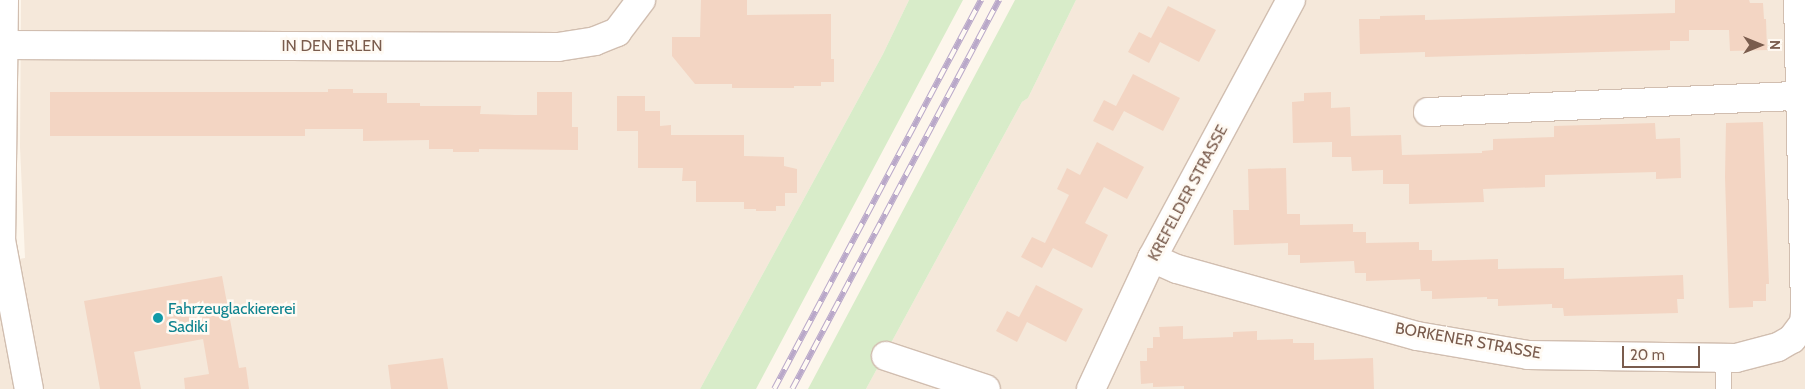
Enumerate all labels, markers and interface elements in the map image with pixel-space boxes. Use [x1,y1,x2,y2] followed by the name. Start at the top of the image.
[1735,20,1785,70] north arrow
[282,36,382,56] street label: IN DEN ERLEN
[1766,40,1784,50] text: N
[1144,122,1232,264] street label: KREFELDER STRASSE
[168,299,296,337] place label: Fahrzeuglackiererei Sadiki
[152,312,164,324] marker: Fahrzeuglackiererei Sadiki
[1394,319,1542,363] street label: BORKENER STRASSE
[1625,336,1702,368] scale bar
[1630,346,1665,364] text: 20 m

